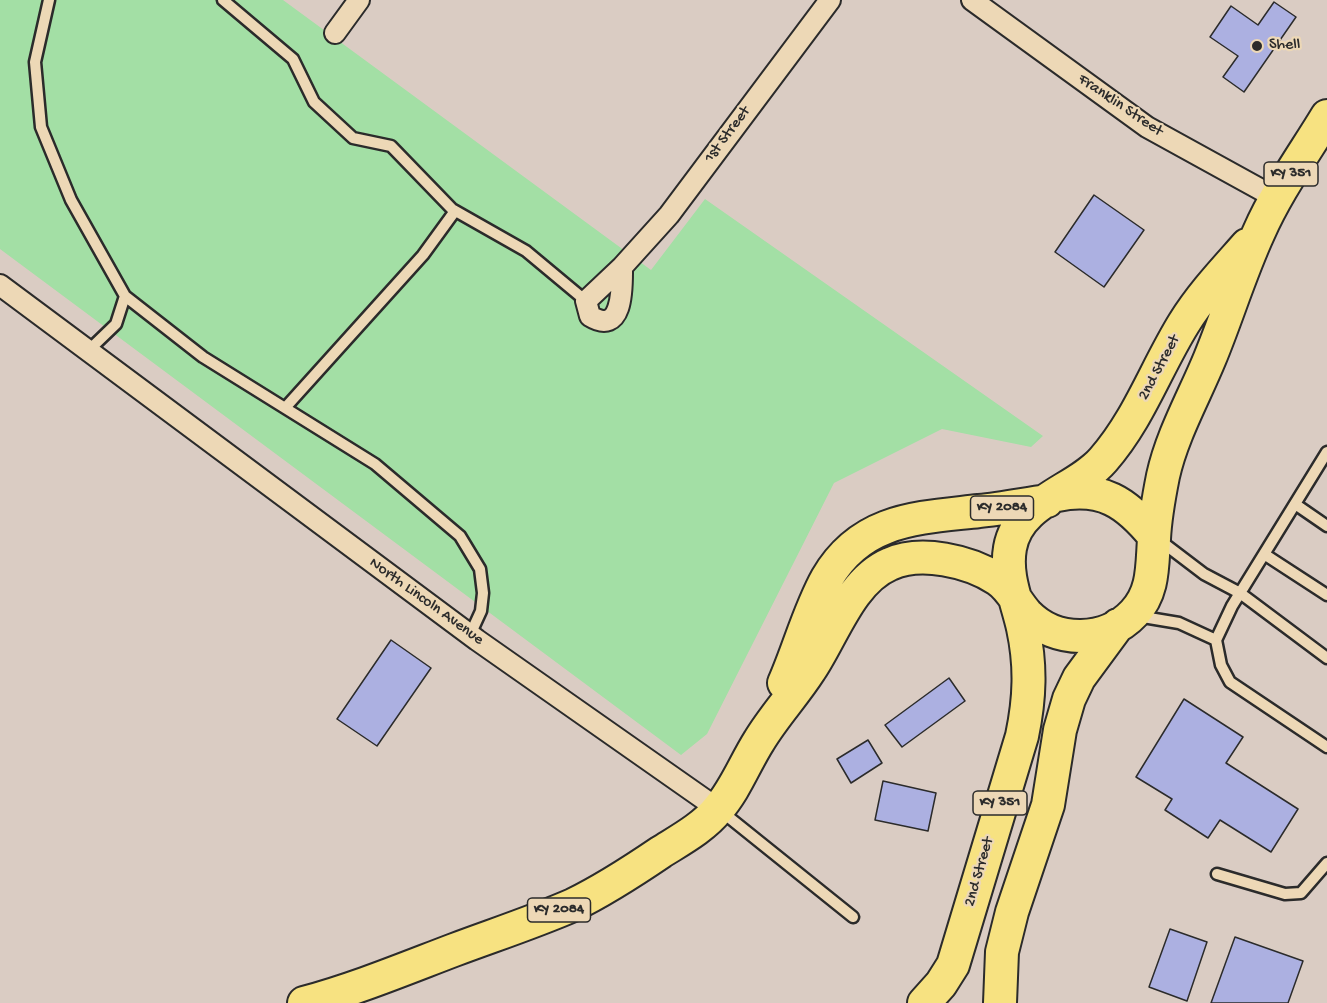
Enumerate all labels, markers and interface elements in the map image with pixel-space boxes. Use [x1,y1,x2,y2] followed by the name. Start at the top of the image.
[1269,36,1300,56] place label: Shell
[1250,39,1264,53] marker: Shell
[1074,70,1166,142] street label: Franklin Street
[701,103,755,167] street label: 1st Street
[1264,162,1318,186] road number: KY 351
[1135,332,1185,404] street label: 2nd Street
[970,496,1034,520] road number: KY 2084
[365,554,487,650] street label: North Lincoln Avenue
[973,791,1027,815] road number: KY 351
[961,835,999,909] street label: 2nd Street
[528,898,590,922] road number: KY 2084

